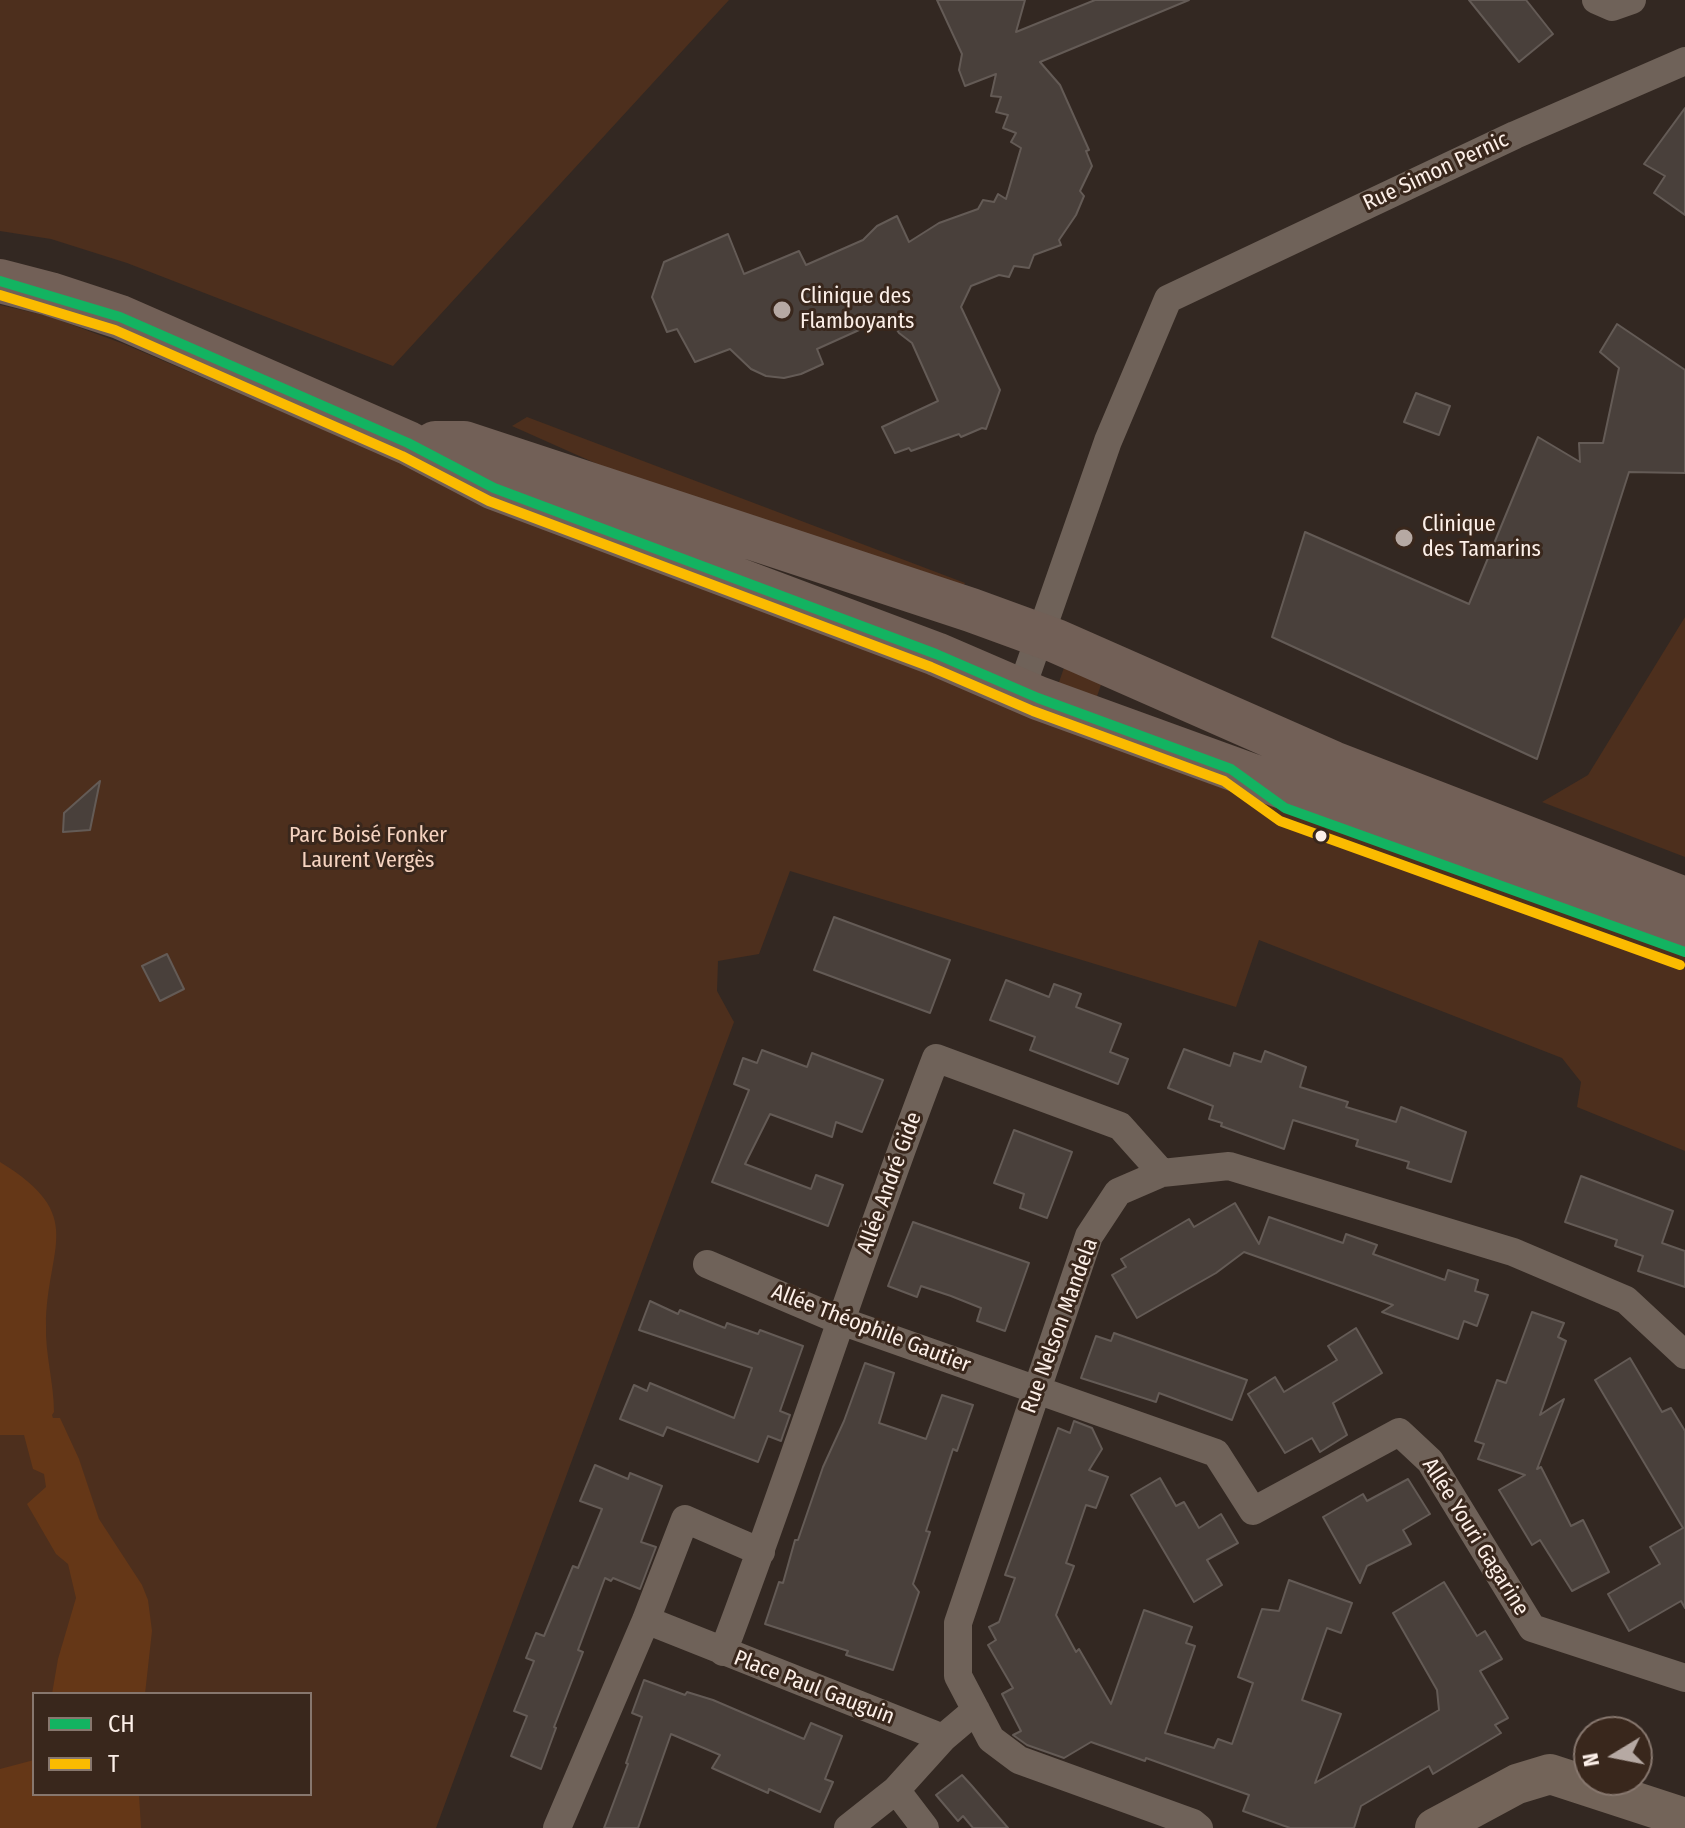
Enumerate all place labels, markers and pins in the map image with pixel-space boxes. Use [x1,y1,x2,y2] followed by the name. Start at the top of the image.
[800,284,914,336] place label: Clinique des Flamboyants
[771,299,793,321] marker: Clinique des Flamboyants
[1422,512,1541,564] place label: Clinique des Tamarins
[1393,527,1415,549] marker: Clinique des Tamarins
[1313,828,1329,844] unlabelled marker

